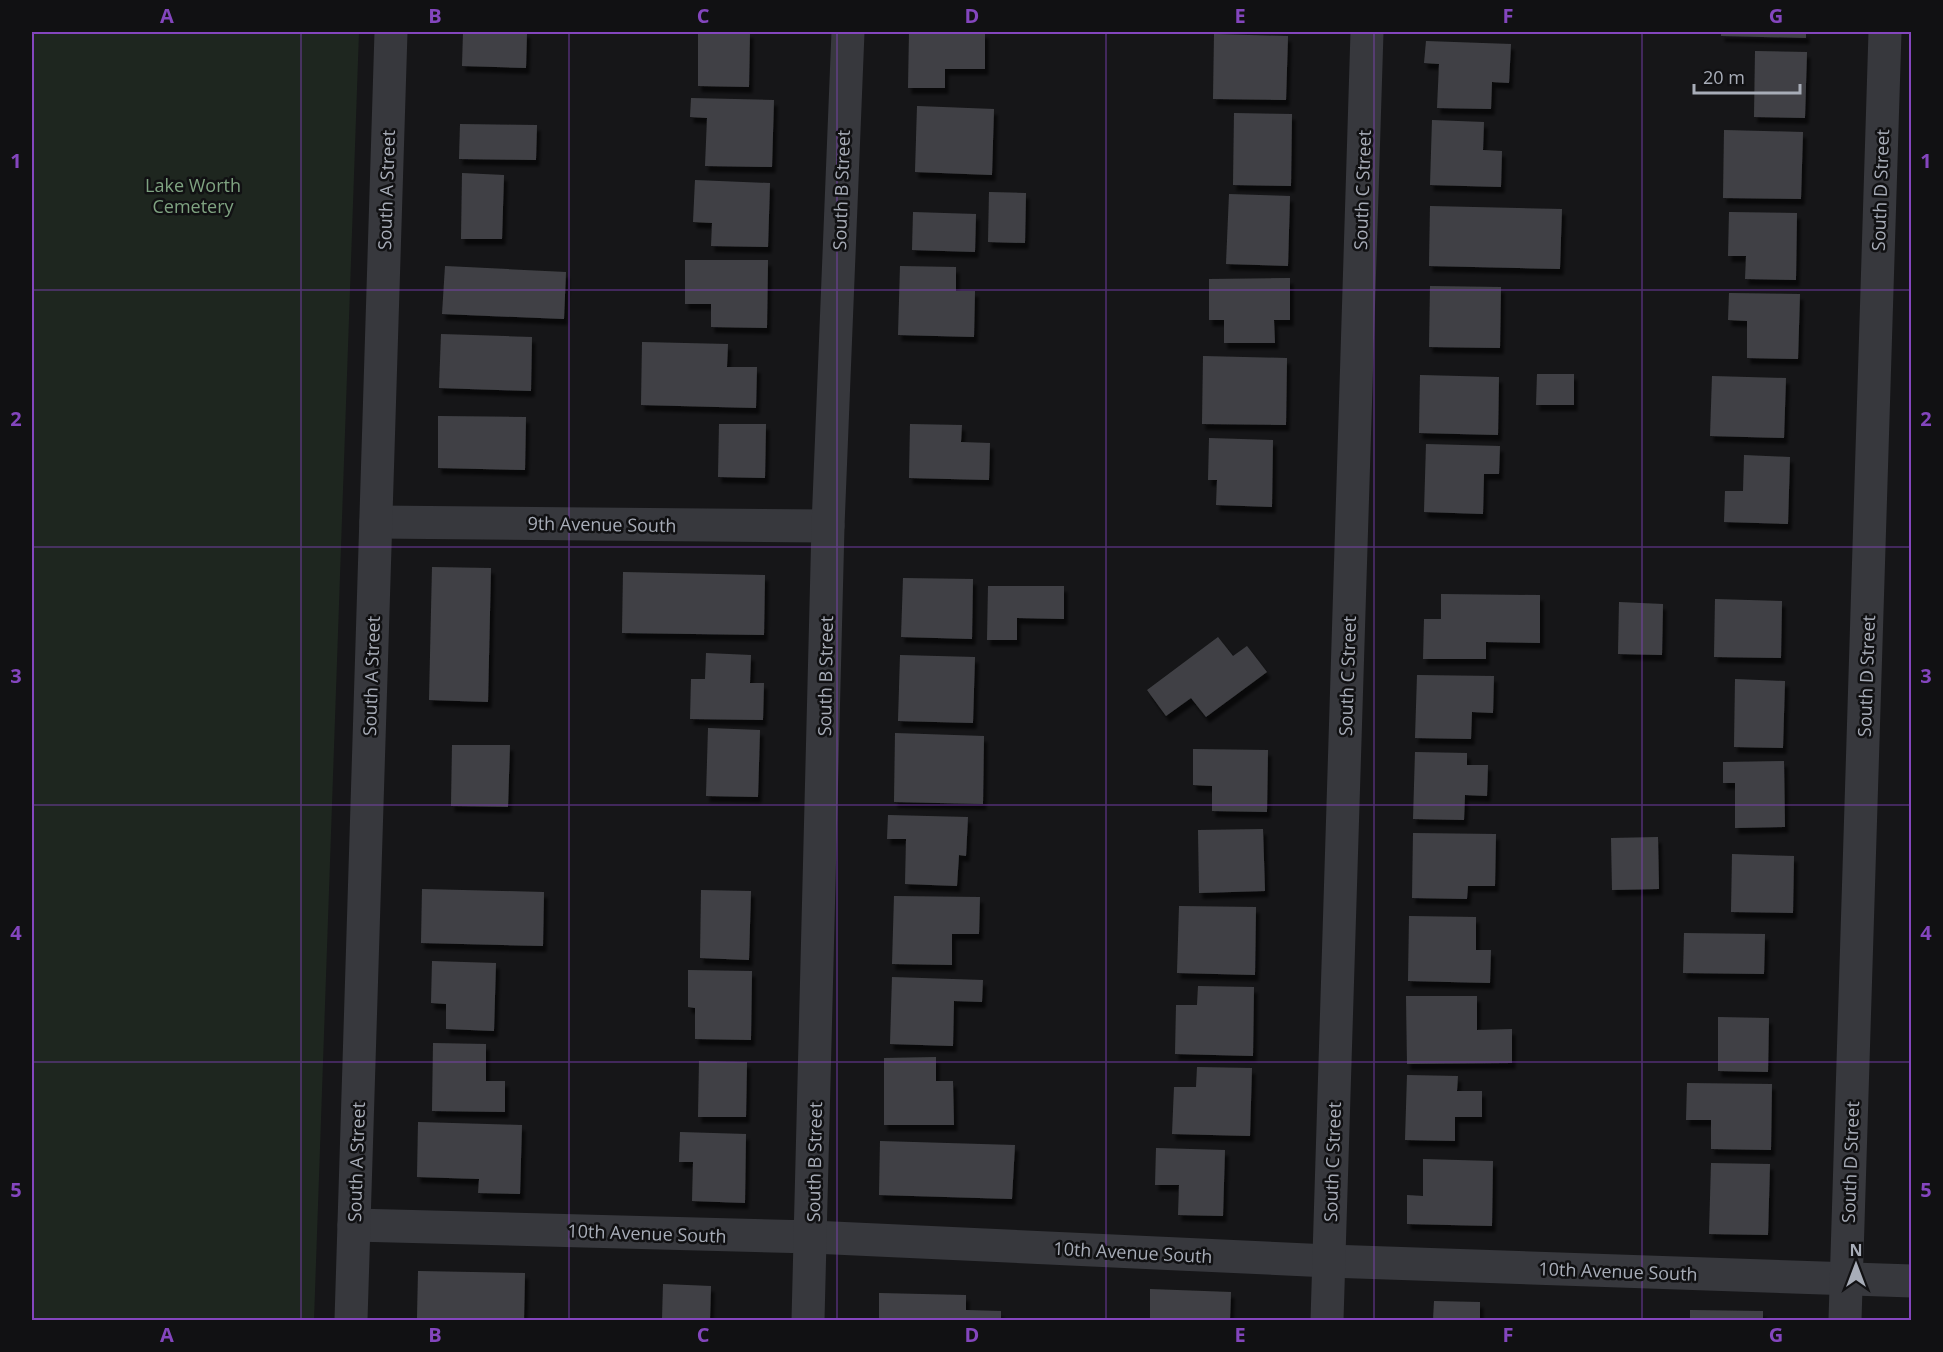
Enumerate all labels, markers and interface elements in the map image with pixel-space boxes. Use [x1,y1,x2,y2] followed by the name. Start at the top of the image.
[160,2,174,29] text: A
[428,2,442,29] text: B
[697,2,710,29] text: C
[965,2,979,29] text: D
[1234,2,1246,29] text: E
[1503,2,1513,29] text: F
[1769,2,1783,29] text: G
[1694,57,1800,95] scale bar
[1703,65,1745,89] text: 20 m
[827,129,855,251] street label: South B Street
[1866,129,1894,251] street label: South D Street
[372,130,400,250] street label: South A Street
[1348,130,1376,250] street label: South C Street
[10,147,22,174] text: 1
[1920,147,1932,174] text: 1
[145,173,241,218] park label: Lake Worth Cemetery
[10,405,22,432] text: 2
[1920,405,1932,432] text: 2
[527,511,677,537] street label: 9th Avenue South
[1852,615,1880,737] street label: South D Street
[357,616,385,736] street label: South A Street
[812,616,838,736] street label: South B Street
[1333,616,1361,736] street label: South C Street
[10,662,22,689] text: 3
[1920,662,1932,689] text: 3
[10,919,22,946] text: 4
[1920,919,1932,946] text: 4
[1836,1101,1864,1223] street label: South D Street
[342,1102,370,1222] street label: South A Street
[801,1102,827,1222] street label: South B Street
[1318,1102,1346,1222] street label: South C Street
[10,1176,22,1203] text: 5
[1920,1176,1932,1203] text: 5
[567,1218,727,1248] street label: 10th Avenue South
[1826,1235,1886,1295] north arrow
[1053,1236,1213,1268] street label: 10th Avenue South
[1849,1239,1863,1261] text: N
[1538,1256,1698,1286] street label: 10th Avenue South
[160,1321,174,1348] text: A
[428,1321,442,1348] text: B
[697,1321,710,1348] text: C
[965,1321,979,1348] text: D
[1234,1321,1246,1348] text: E
[1503,1321,1513,1348] text: F
[1769,1321,1783,1348] text: G

